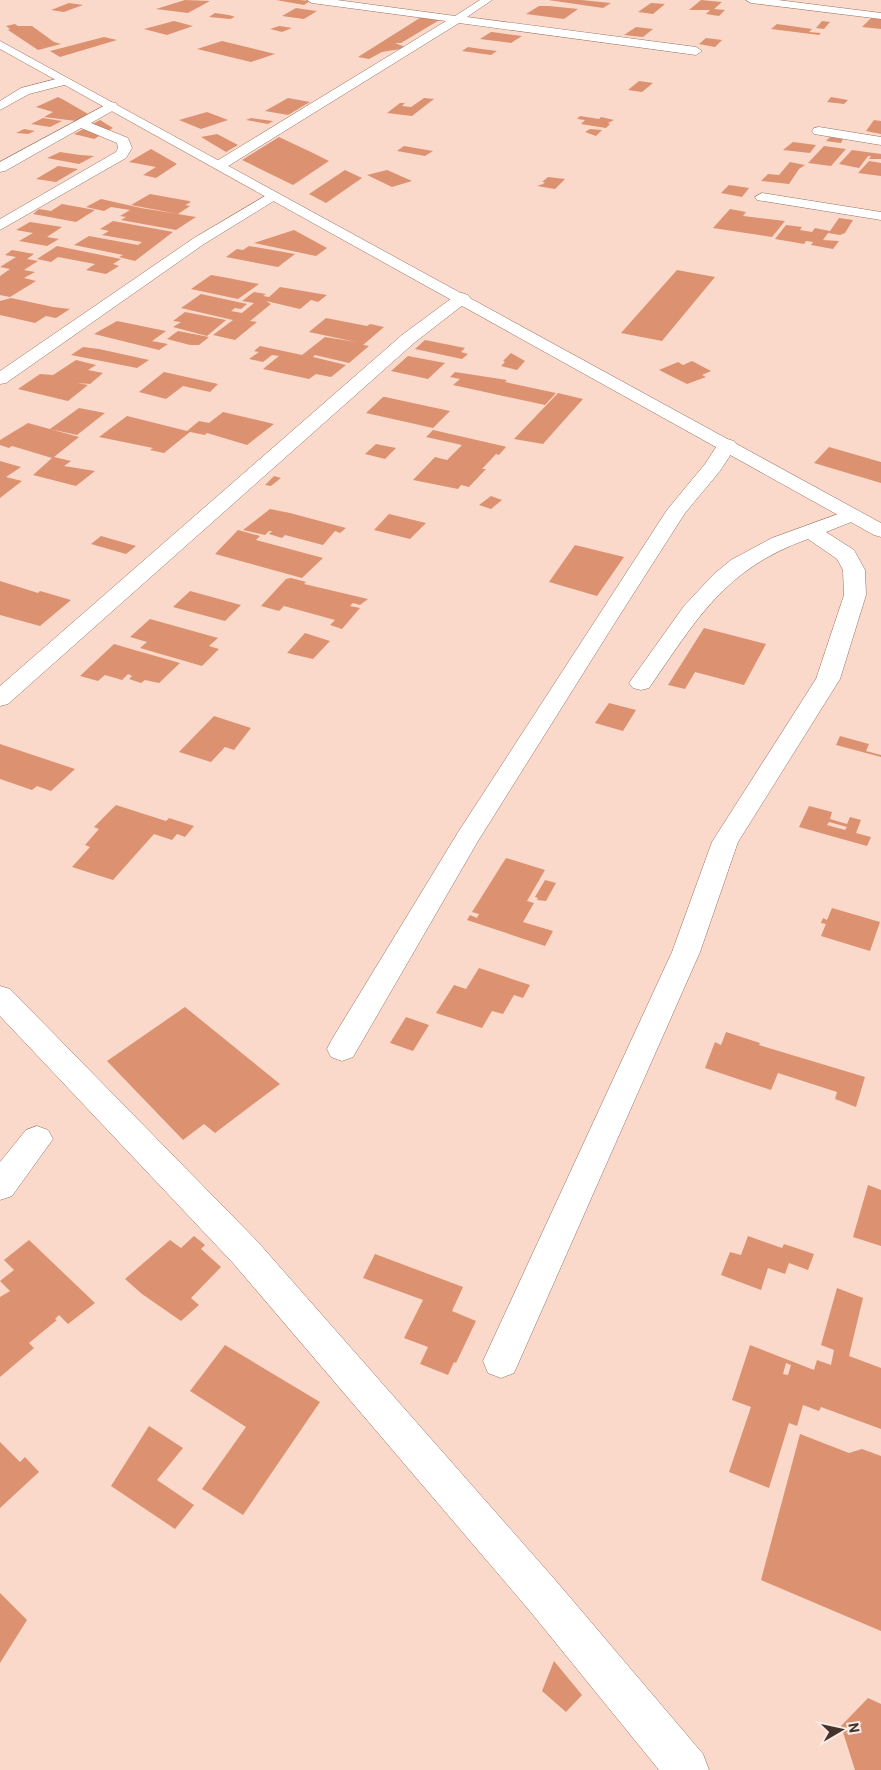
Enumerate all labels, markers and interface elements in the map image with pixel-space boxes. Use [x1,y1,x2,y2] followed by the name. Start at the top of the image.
[816,1705,866,1755] north arrow
[845,1722,863,1734] text: N

